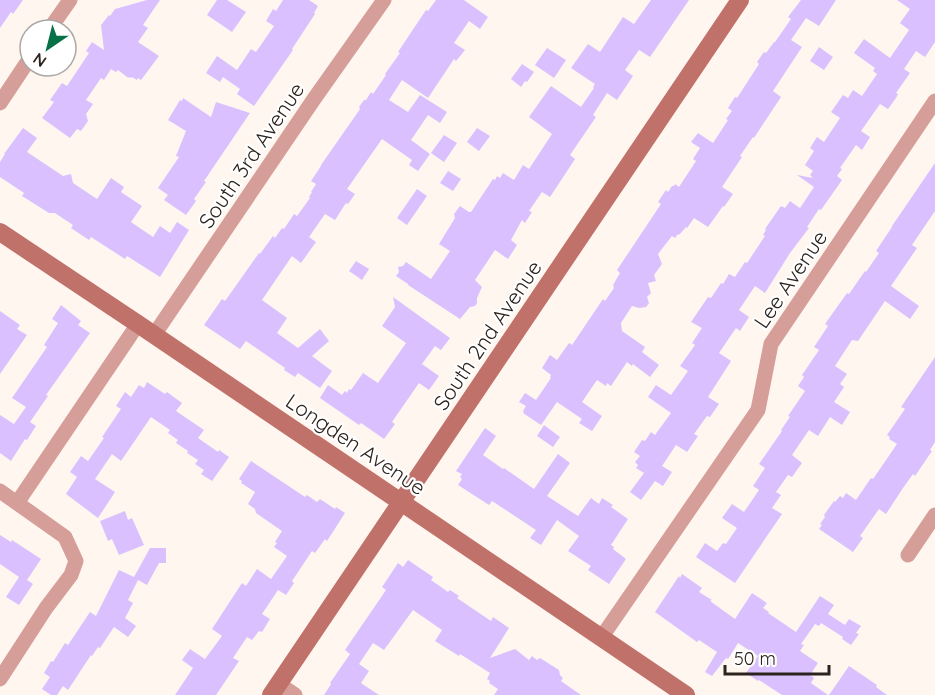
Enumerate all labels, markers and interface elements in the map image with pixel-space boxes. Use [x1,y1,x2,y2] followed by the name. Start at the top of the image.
[18,18,78,78] north arrow
[29,49,50,72] text: N
[193,77,309,233] street label: South 3rd Avenue
[748,225,832,333] street label: Lee Avenue
[427,255,547,415] street label: South 2nd Avenue
[281,388,431,500] street label: Longden Avenue
[725,638,828,676] scale bar
[734,647,776,670] text: 50 m

